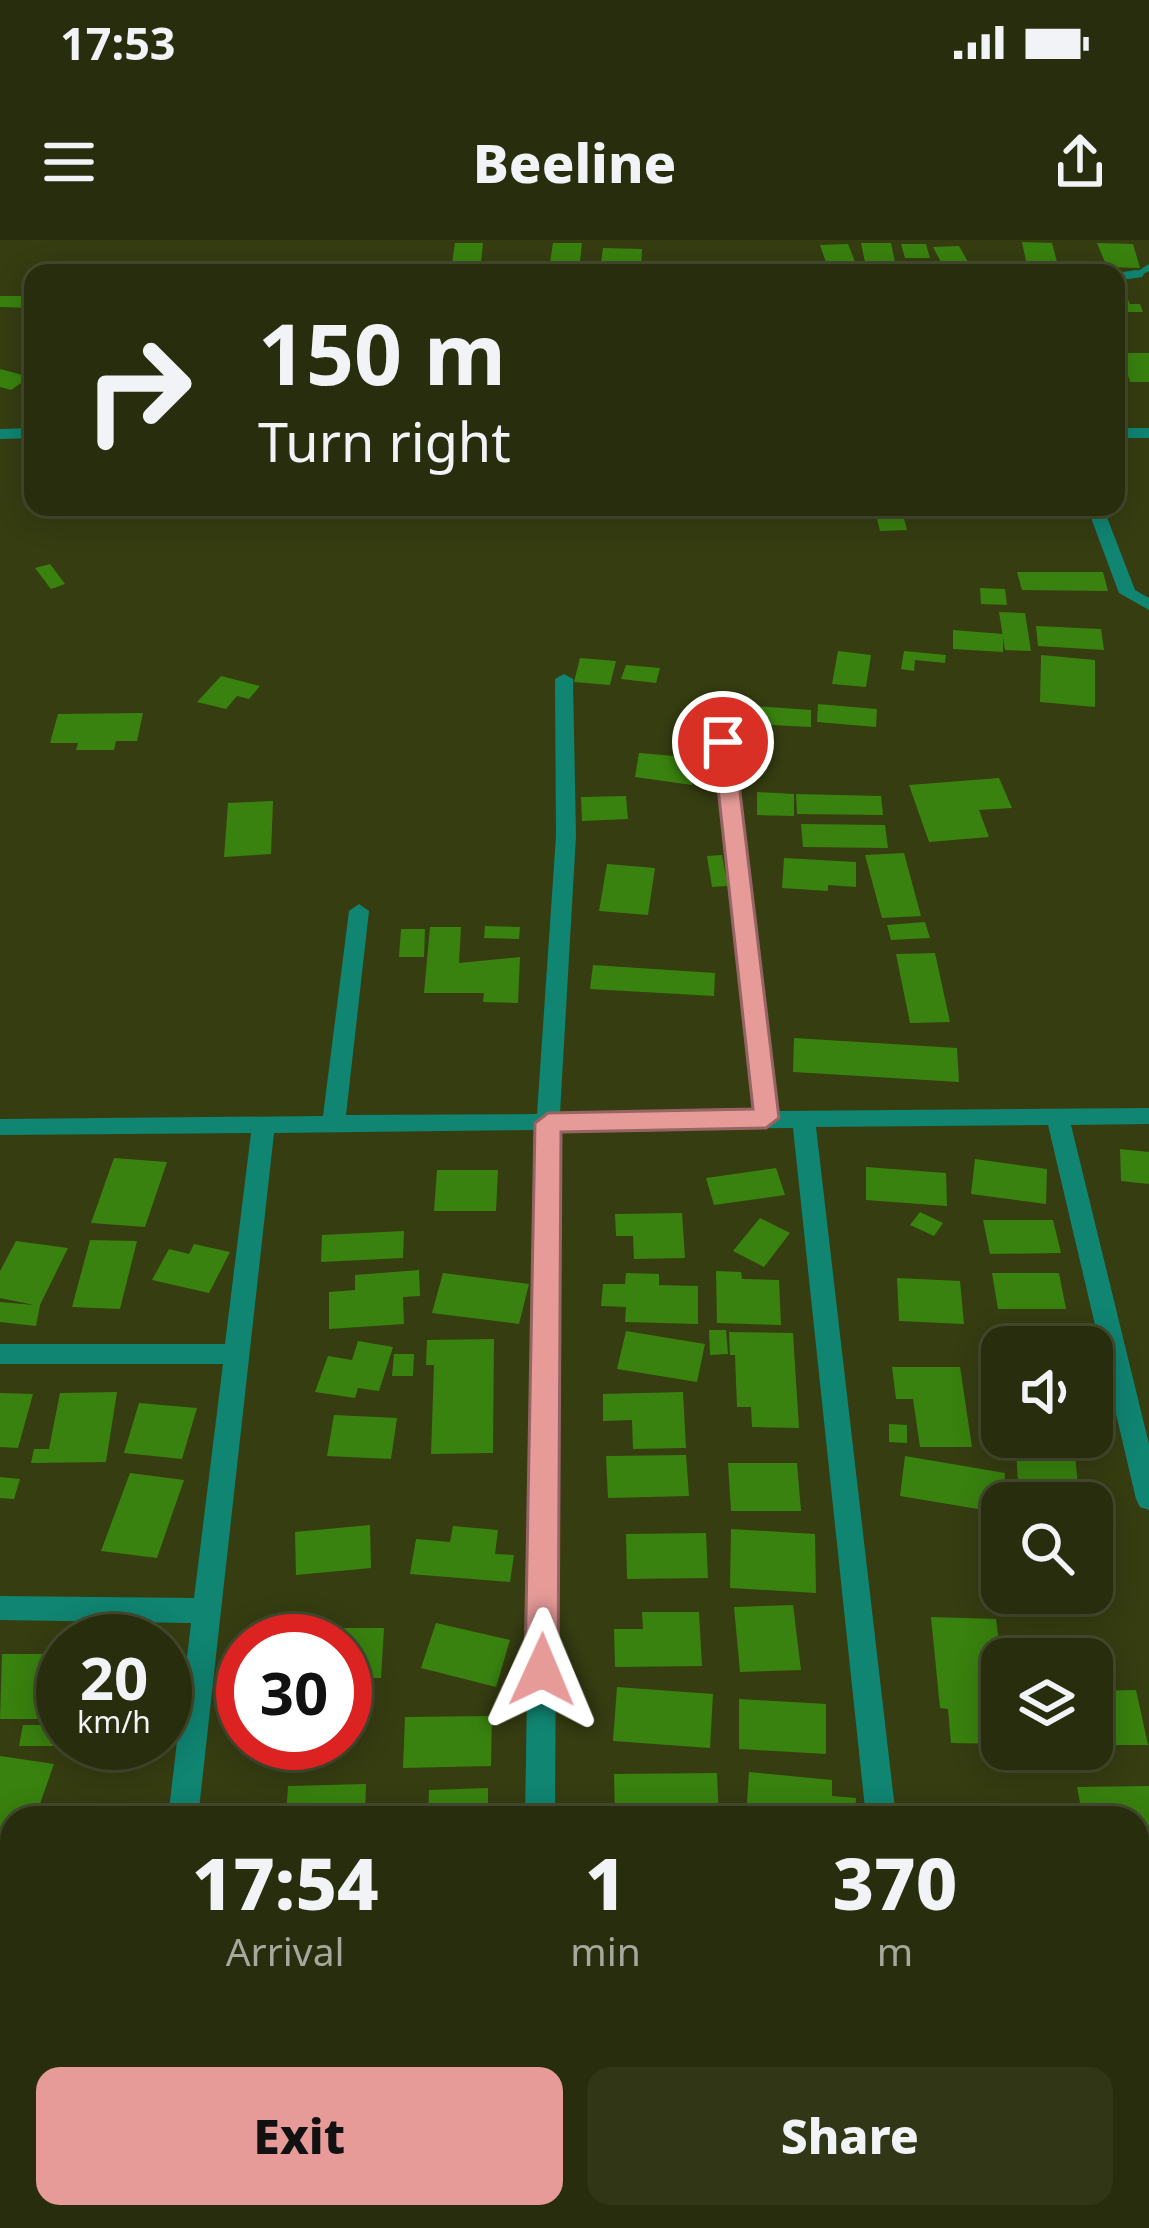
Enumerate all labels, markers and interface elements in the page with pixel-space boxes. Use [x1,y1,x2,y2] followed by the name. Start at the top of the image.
[60,12,176,73] text: 17:53
[473,125,676,199] text: Beeline
[36,129,102,195] icon: menu
[1047,129,1113,195] icon: share
[258,295,506,410] text: 150 m
[60,312,216,468] icon: right
[258,404,511,478] text: Turn right
[672,691,774,793] pin
[690,709,756,775] icon: arrive
[981,1326,1113,1770] map controls
[981,1326,1113,1458] button: sound
[981,1482,1113,1614] button: search
[479,1607,605,1733] position arrow
[216,1614,372,1770] speed limit sign: 30
[80,1636,148,1718] text: 20
[981,1638,1113,1770] button: layers
[77,1701,151,1742] text: km/h
[192,1833,379,1931] text: 17:54
[585,1833,626,1931] text: 1
[833,1833,957,1931] text: 370
[226,1924,345,1977] text: Arrival
[570,1924,641,1977] text: min
[877,1924,913,1977] text: m
[36,2067,563,2205] button: Exit
[587,2067,1113,2205] button: Share

